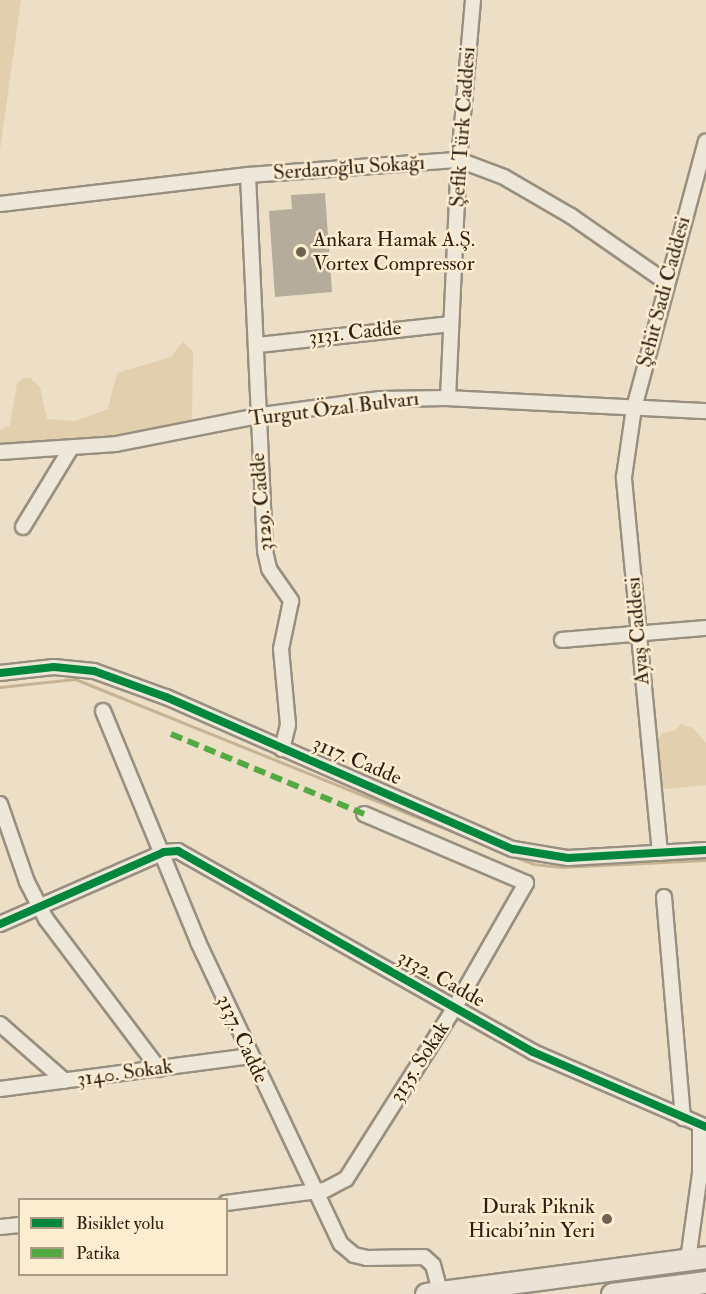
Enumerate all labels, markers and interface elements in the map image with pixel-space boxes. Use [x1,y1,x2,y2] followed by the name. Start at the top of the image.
[445,46,481,208] street label: Şefik Türk Caddesi
[272,150,426,186] street label: Serdaroğlu Sokağı
[632,214,696,370] street label: Şehit Sadi Caddesi
[313,227,475,277] place label: Ankara Hamak A.Ş. Vortex Compressor
[294,245,308,259] marker: Ankara Hamak A.Ş. Vortex Compressor
[307,316,403,350] street label: 3131. Cadde
[248,386,420,432] street label: Turgut Özal Bulvarı
[245,452,279,552] street label: 3129. Cadde
[621,576,655,686] street label: Ayaş Caddesi
[309,731,405,791] street label: 3117. Cadde
[393,945,489,1013] street label: 3132. Cadde
[211,991,273,1087] street label: 3137. Cadde
[385,1017,455,1107] street label: 3135. Sokak
[76,1054,174,1092] street label: 3140. Sokak
[468,1194,595,1244] place label: Durak Piknik Hicabi'nin Yeri
[18,1198,228,1276] legend
[76,1212,164,1235] text: Bisiklet yolu
[600,1212,614,1226] marker: Durak Piknik Hicabi'nin Yeri
[76,1242,120,1265] text: Patika

